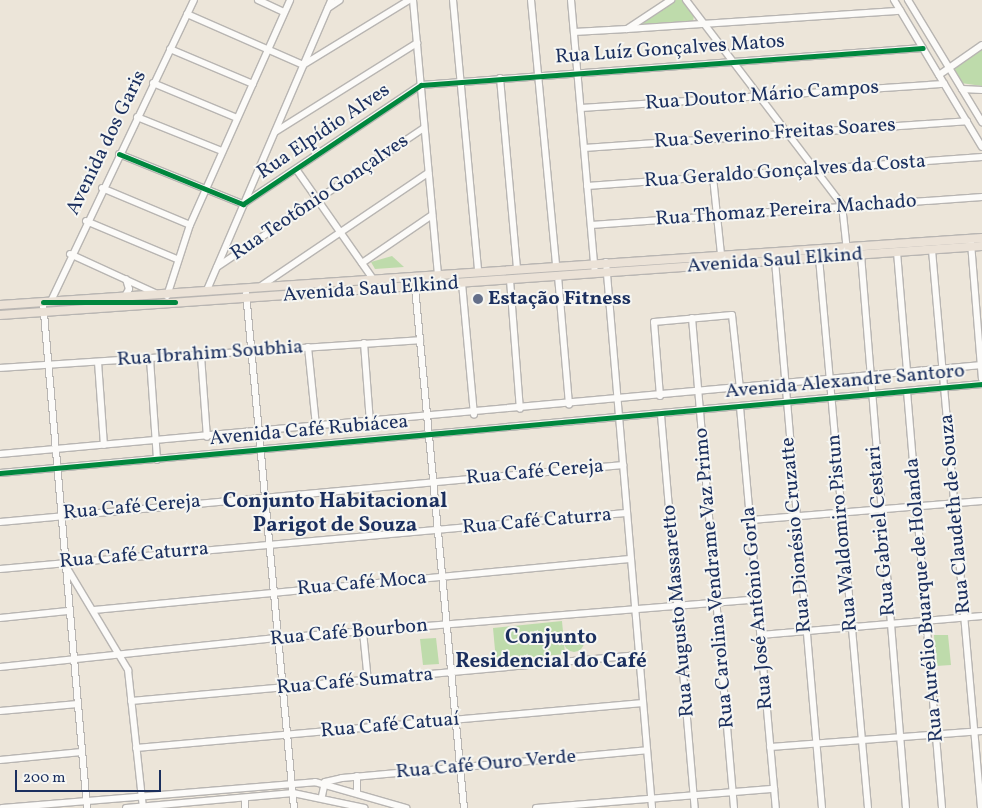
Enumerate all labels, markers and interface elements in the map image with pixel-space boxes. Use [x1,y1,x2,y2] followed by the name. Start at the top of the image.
[554,30,786,70] street label: Rua Luíz Gonçalves Matos
[62,67,152,219] street label: Avenida dos Garis
[644,76,880,116] street label: Rua Doutor Mário Campos
[253,79,395,185] street label: Rua Elpídio Alves
[653,114,897,154] street label: Rua Severino Freitas Soares
[226,129,414,267] street label: Rua Teotônio Gonçalves
[643,150,927,194] street label: Rua Geraldo Gonçalves da Costa
[654,190,918,232] street label: Rua Thomaz Pereira Machado
[686,243,864,279] street label: Avenida Saul Elkind
[282,272,460,308] street label: Avenida Saul Elkind
[488,287,631,311] place label: Estação Fitness
[472,293,484,305] marker: Estação Fitness
[116,336,304,372] street label: Rua Ibrahim Soubhia
[724,360,966,404] street label: Avenida Alexandre Santoro
[209,410,409,452] street label: Avenida Café Rubiácea
[935,413,977,615] street label: Rua Claudeth de Souza
[690,426,740,730] street label: Rua Carolina Vendrame Vaz Primo
[822,433,864,633] street label: Rua Waldomiro Pistun
[776,436,818,634] street label: Rua Dionésio Cruzatte
[863,445,901,617] street label: Rua Gabriel Cestari
[465,455,605,491] street label: Rua Café Cereja
[901,457,949,743] street label: Rua Aurélio Buarque de Holanda
[223,489,447,539] district label: Conjunto Habitacional Parigot de Souza
[62,490,202,526] street label: Rua Café Cereja
[461,504,613,540] street label: Rua Café Caturra
[658,504,700,718] street label: Rua Augusto Massaretto
[737,505,779,711] street label: Rua José Antônio Gorla
[58,538,210,574] street label: Rua Café Caturra
[296,566,428,602] street label: Rua Café Moca
[269,614,429,652] street label: Rua Café Bourbon
[455,625,647,675] district label: Conjunto Residencial do Café
[276,663,434,701] street label: Rua Café Sumatra
[320,708,460,744] street label: Rua Café Catuaí
[394,745,578,785] street label: Rua Café Ouro Verde
[18,760,164,792] scale bar
[23,768,66,789] text: 200 m

